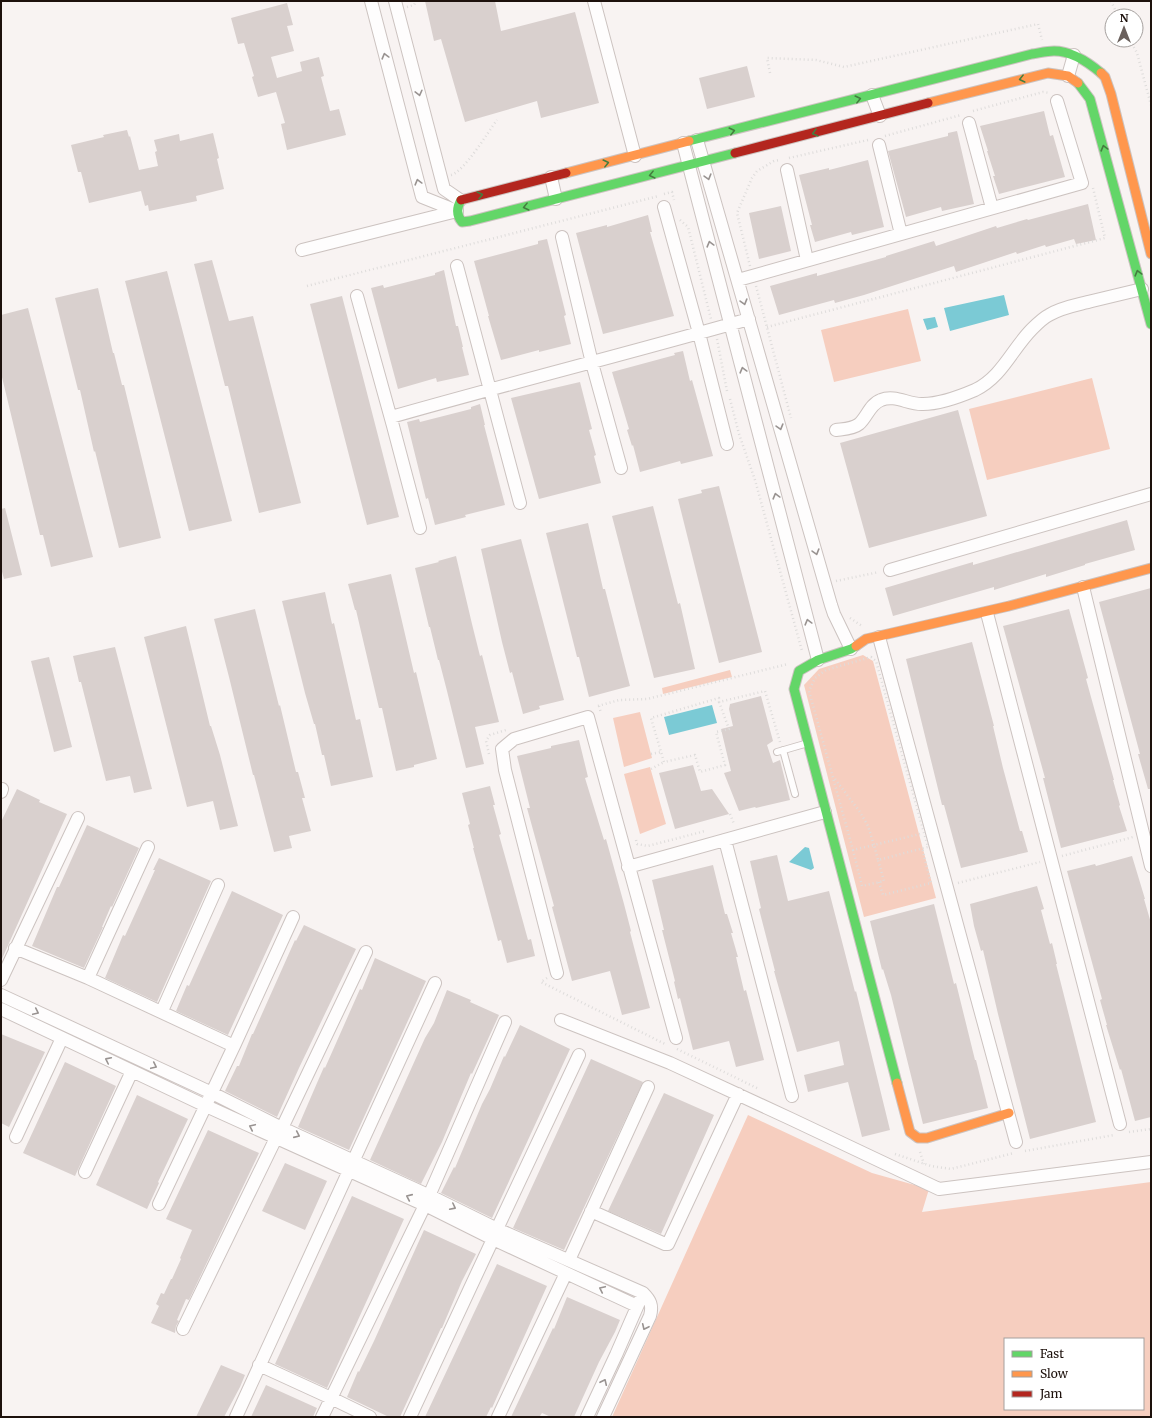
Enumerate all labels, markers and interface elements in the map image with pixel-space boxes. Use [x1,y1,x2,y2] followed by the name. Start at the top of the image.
[1104,8,1144,48] north arrow
[1120,11,1129,25] text: N
[382,53,390,59] one-way arrow
[1019,75,1025,83] one-way arrow
[414,90,422,96] one-way arrow
[855,95,861,103] one-way arrow
[728,127,735,136] one-way arrow
[812,128,818,136] one-way arrow
[1100,144,1108,151] one-way arrow
[602,159,609,168] one-way arrow
[649,170,656,178] one-way arrow
[703,173,712,180] one-way arrow
[415,179,423,185] one-way arrow
[477,192,483,200] one-way arrow
[523,202,530,210] one-way arrow
[706,241,715,248] one-way arrow
[1134,270,1142,276] one-way arrow
[739,298,748,305] one-way arrow
[739,367,748,374] one-way arrow
[775,423,784,430] one-way arrow
[772,493,780,499] one-way arrow
[811,548,820,555] one-way arrow
[804,619,813,626] one-way arrow
[32,1007,40,1015] one-way arrow
[105,1057,113,1065] one-way arrow
[150,1061,158,1069] one-way arrow
[248,1124,256,1132] one-way arrow
[292,1130,300,1138] one-way arrow
[405,1194,413,1202] one-way arrow
[449,1202,456,1210] one-way arrow
[598,1286,606,1294] one-way arrow
[642,1323,650,1330] one-way arrow
[1004,1338,1144,1410] legend
[1040,1346,1064,1361] text: Fast
[1040,1366,1069,1381] text: Slow
[599,1378,607,1386] one-way arrow
[1039,1386,1063,1401] text: Jam

